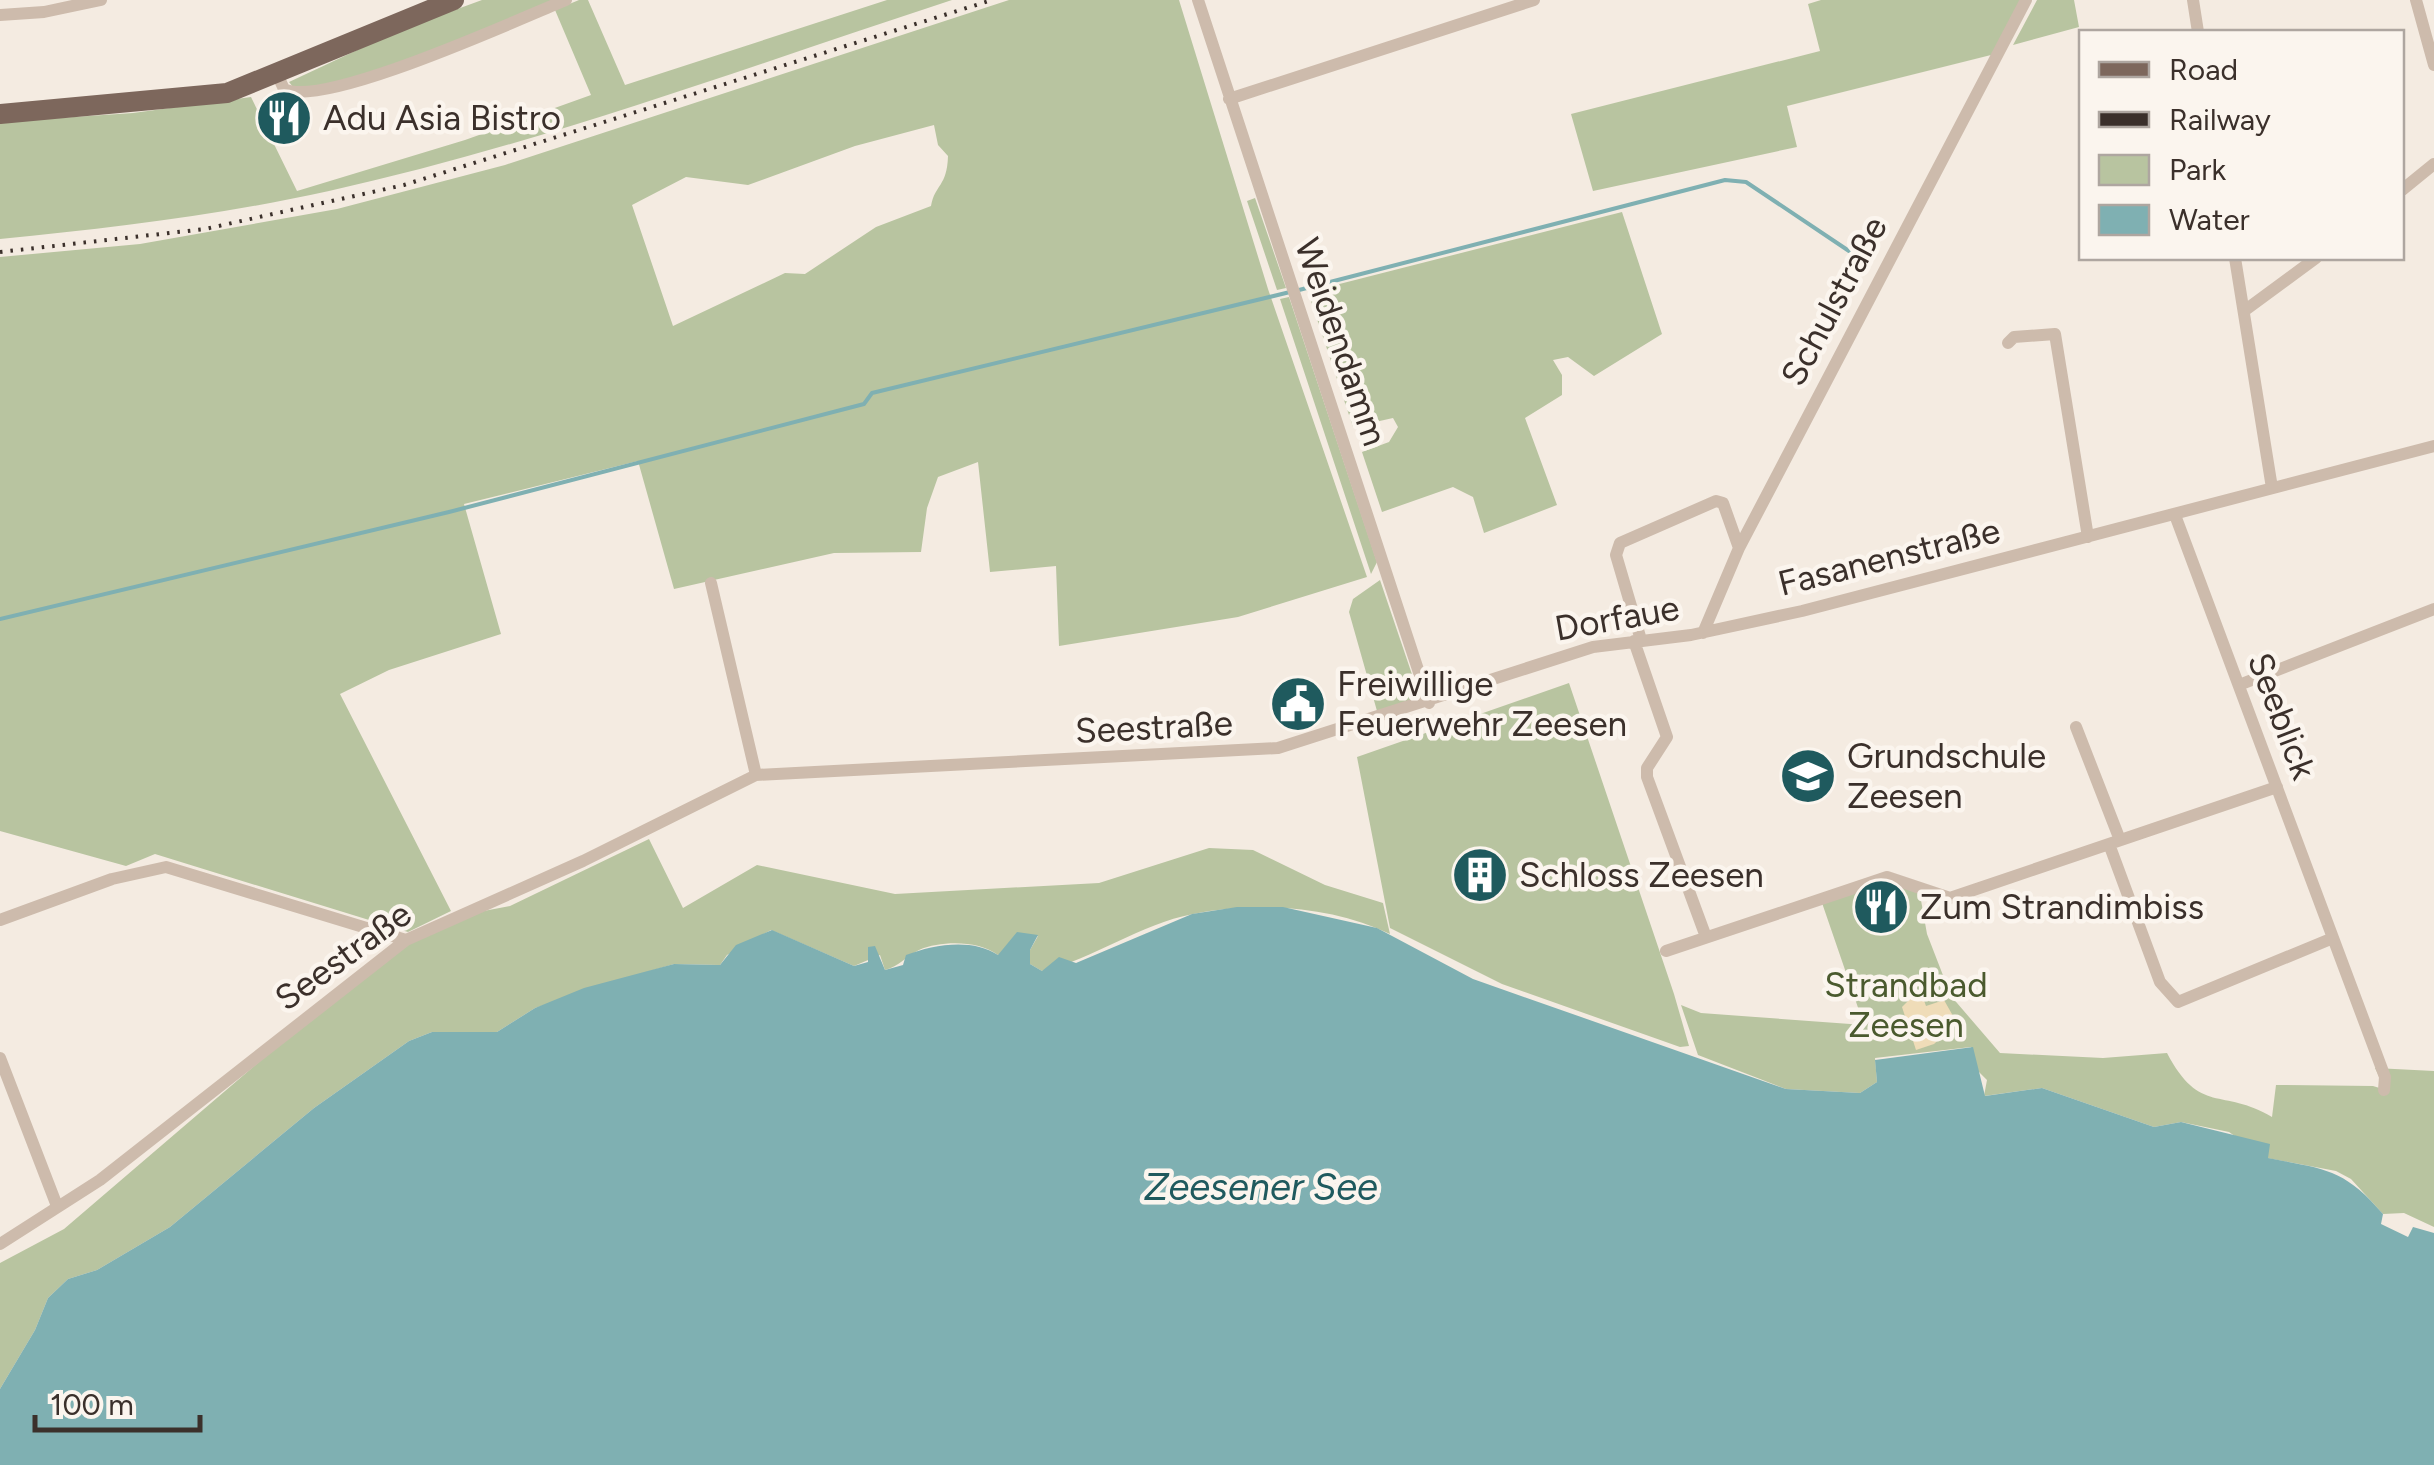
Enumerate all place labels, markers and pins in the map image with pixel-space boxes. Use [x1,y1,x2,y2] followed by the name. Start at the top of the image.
[254,88,314,148] restaurant icon: Adu Asia Bistro
[323,97,561,139] place label: Adu Asia Bistro
[1337,663,1627,745] place label: Freiwillige Feuerwehr Zeesen
[1268,674,1328,734] public building icon: Freiwillige Feuerwehr Zeesen
[1847,735,2046,817] place label: Grundschule Zeesen
[1778,746,1838,806] school or university icon: Grundschule Zeesen
[1450,845,1510,905] building icon: Schloss Zeesen
[1519,854,1764,896] place label: Schloss Zeesen
[1851,877,1911,937] restaurant icon: Zum Strandimbiss
[1920,886,2204,928] place label: Zum Strandimbiss

